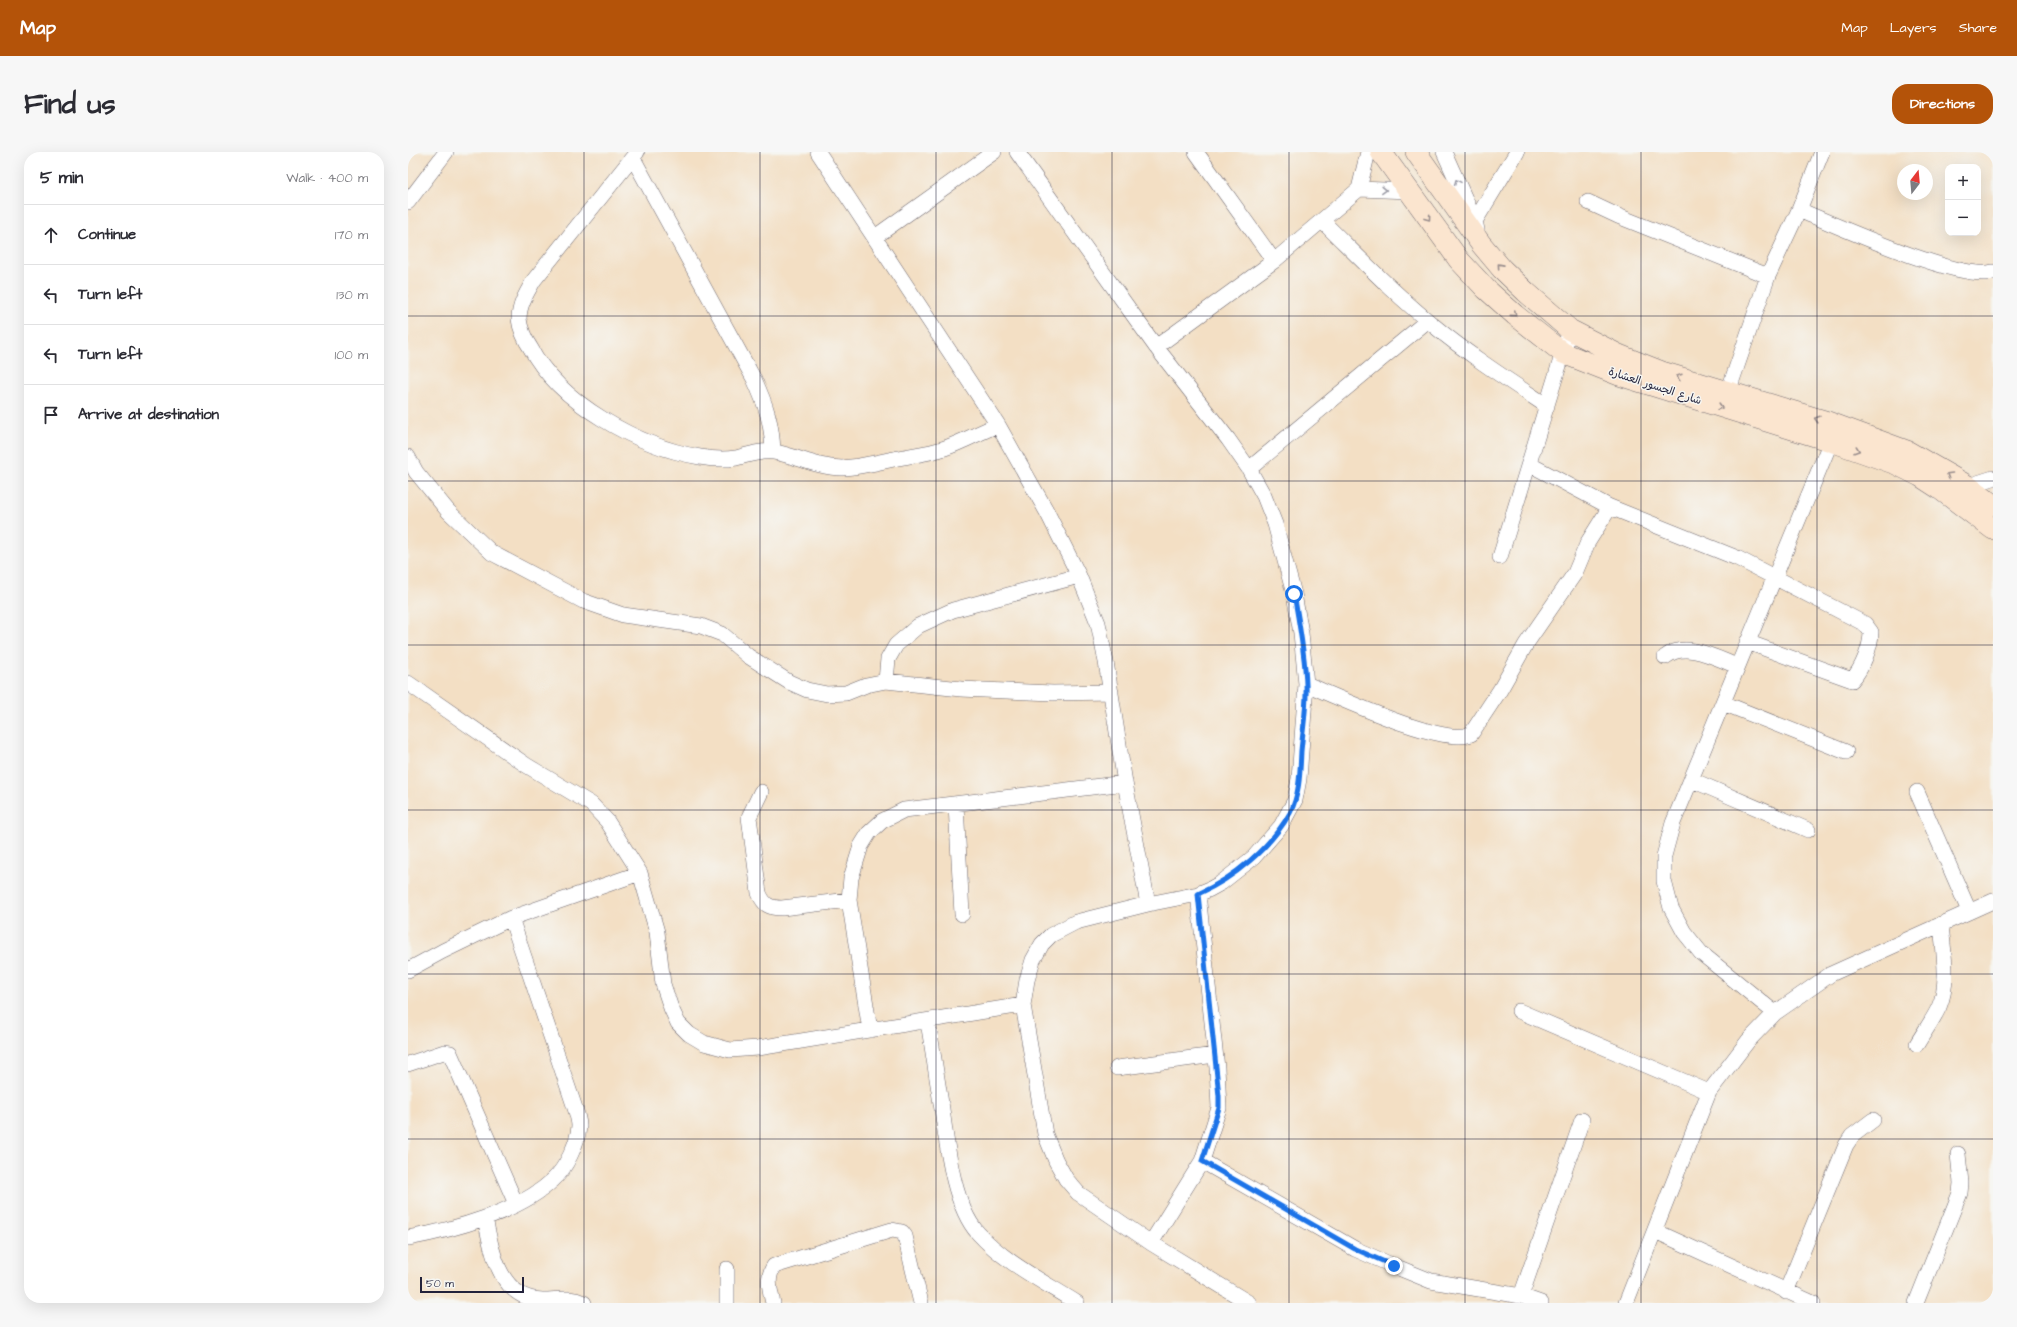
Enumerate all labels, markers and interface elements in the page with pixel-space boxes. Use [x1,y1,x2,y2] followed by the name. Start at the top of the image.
[20,15,56,42] text: Map
[1841,18,1868,38] text: Map
[1890,18,1937,38] text: Layers
[1959,18,1997,38] text: Share
[1892,84,1993,124] button: Directions
[24,85,115,124] text: Find us
[1897,164,1933,200] north arrow
[1945,164,1981,236] map controls
[1945,164,1981,200] button: +
[40,166,83,190] text: 5 min
[286,169,368,187] text: Walk · 400 m
[1454,178,1462,186] one-way arrow
[1381,186,1387,195] one-way arrow
[1945,200,1981,236] button: −
[1423,213,1430,220] one-way arrow
[40,224,62,246] icon: ahead
[78,224,136,245] text: Continue
[335,226,368,244] text: 170 m
[1497,263,1505,271] one-way arrow
[40,284,62,306] icon: left
[78,284,142,305] text: Turn left
[336,286,368,304] text: 130 m
[1510,310,1517,317] one-way arrow
[40,344,62,366] icon: left
[78,344,142,365] text: Turn left
[335,346,368,364] text: 100 m
[1606,364,1704,409] street label: شارع الجسور العشارة
[1676,373,1683,382] one-way arrow
[1716,402,1723,411] one-way arrow
[40,404,62,426] icon: arrive
[78,404,219,425] text: Arrive at destination
[1814,415,1821,424] one-way arrow
[1854,445,1861,454] one-way arrow
[1946,472,1953,480] one-way arrow
[1285,585,1303,603] route start
[1385,1257,1403,1275] route end
[420,1275,524,1294] scale bar
[426,1276,454,1291] text: 50 m

